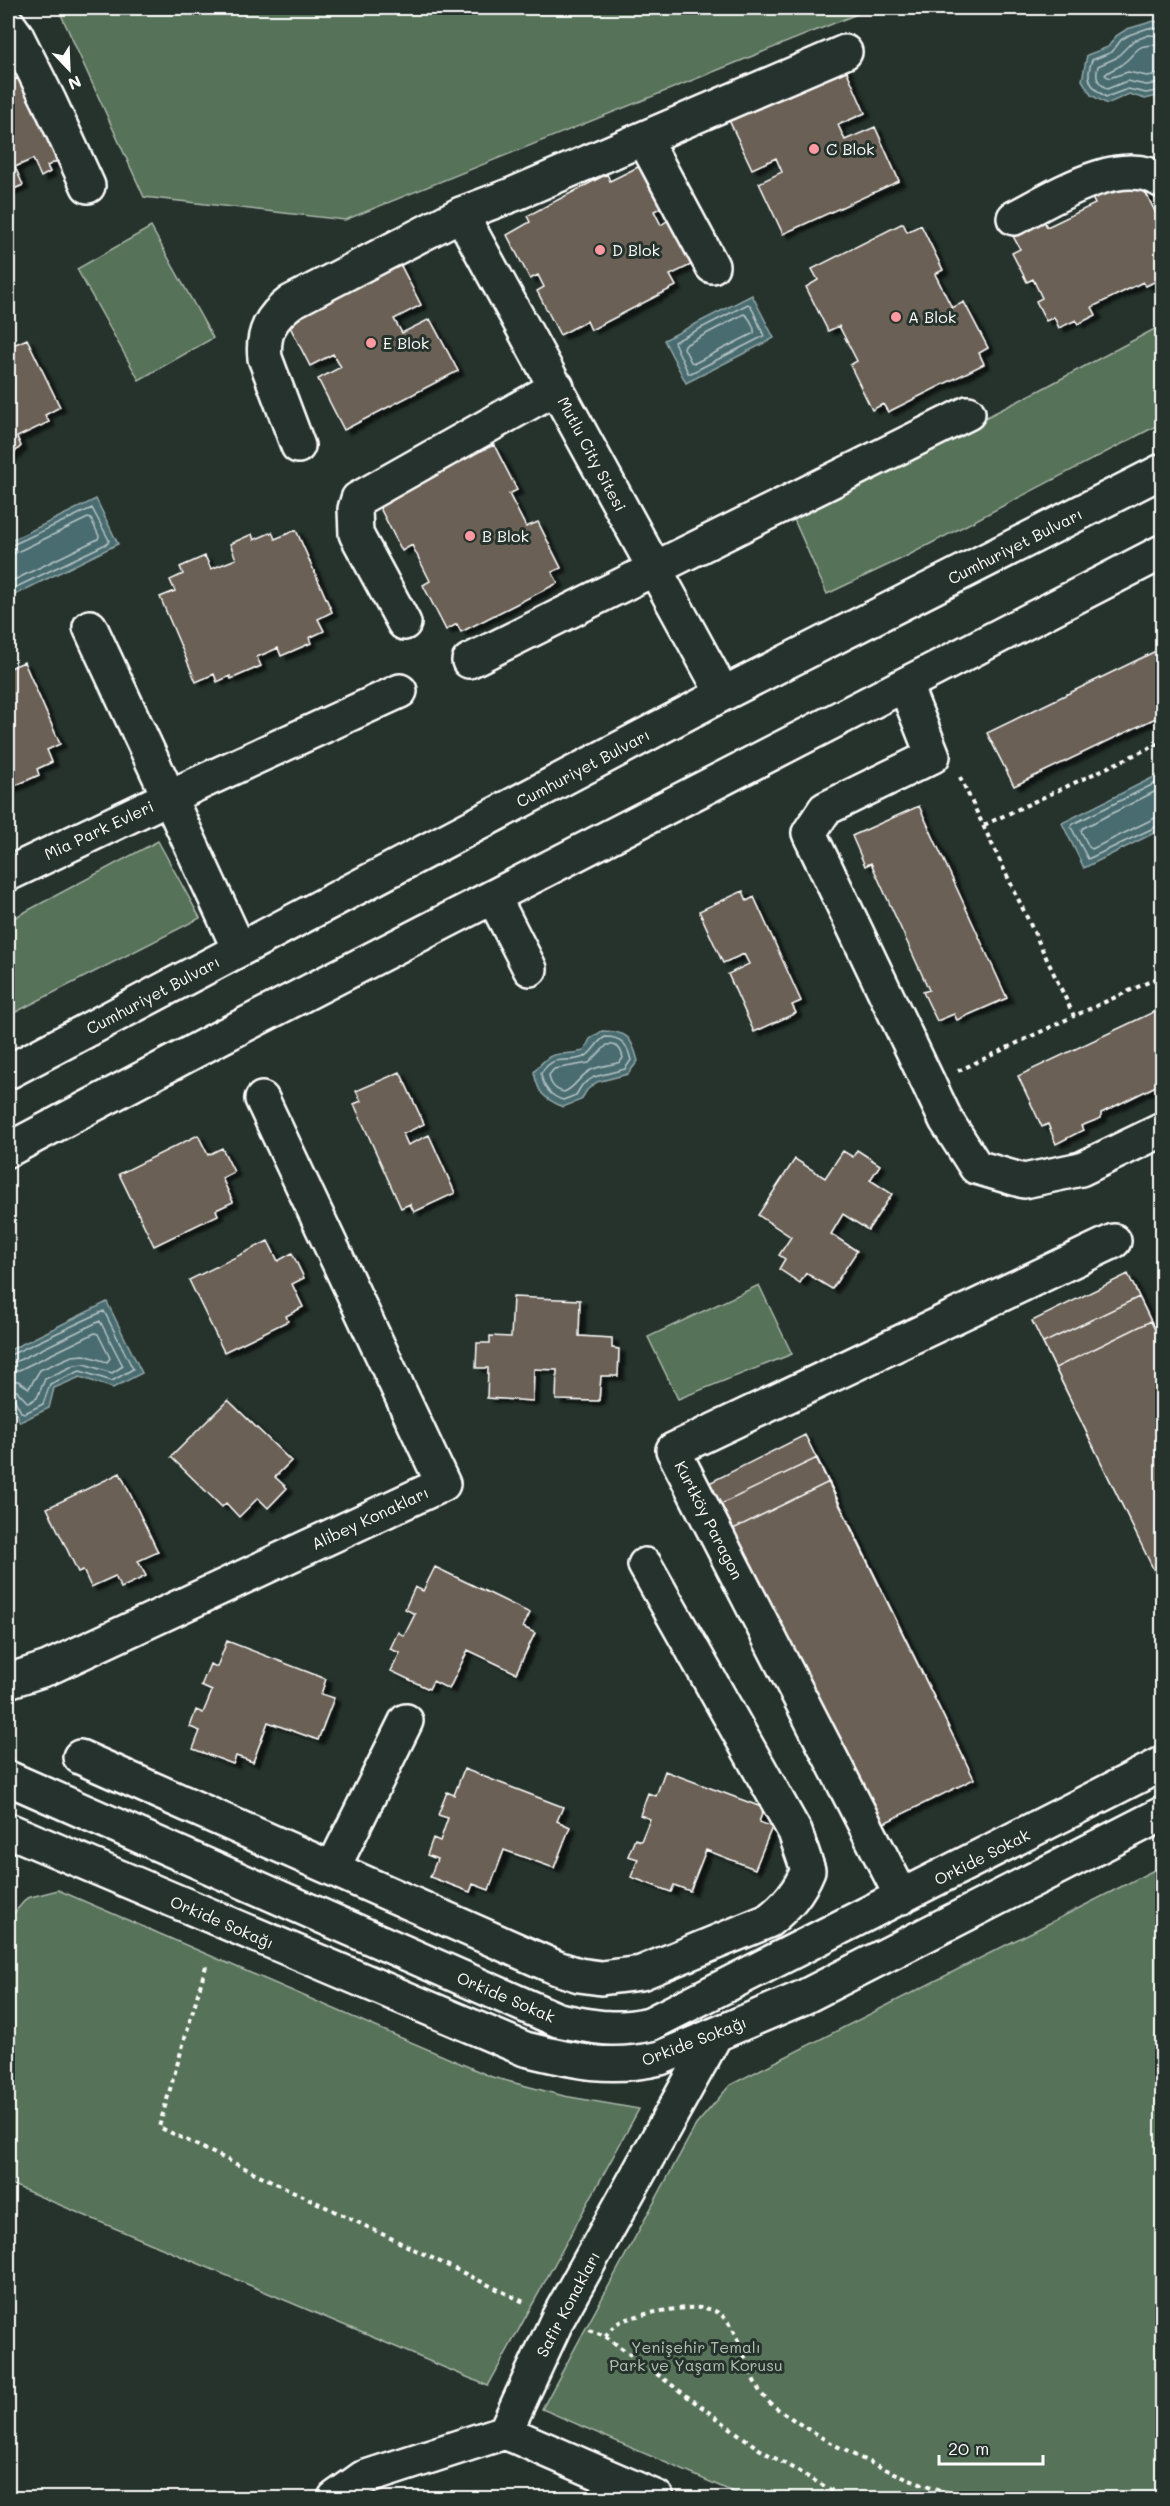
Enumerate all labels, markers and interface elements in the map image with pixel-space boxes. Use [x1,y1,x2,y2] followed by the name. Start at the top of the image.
[39,39,99,99] north arrow
[65,71,85,95] text: N
[826,138,874,159] place label: C Blok
[807,142,821,156] marker: C Blok
[612,239,660,260] place label: D Blok
[593,243,607,257] marker: D Blok
[908,306,956,327] place label: A Blok
[889,310,903,324] marker: A Blok
[383,332,429,353] place label: E Blok
[364,336,378,350] marker: E Blok
[553,393,631,515] street label: Mutlu City Sitesi
[944,503,1086,589] street label: Cumhuriyet Bulvarı
[482,525,529,546] place label: B Blok
[463,529,477,543] marker: B Blok
[512,723,653,812] street label: Cumhuriyet Bulvarı
[41,795,157,864] street label: Mia Park Evleri
[82,950,223,1039] street label: Cumhuriyet Bulvarı
[670,1457,748,1583] street label: Kurtköy Paragon
[308,1481,432,1554] street label: Alibey Konakları
[930,1823,1033,1890] street label: Orkide Sokak
[167,1890,277,1953] street label: Orkide Sokağı
[454,1966,559,2027] street label: Orkide Sokak
[638,2011,749,2070] street label: Orkide Sokağı
[531,2247,604,2360] street label: Safir Konakları
[609,2336,783,2375] park label: Yenişehir Temalı Park ve Yaşam Korusu
[939,2428,1042,2466] scale bar
[948,2436,989,2460] text: 20 m

